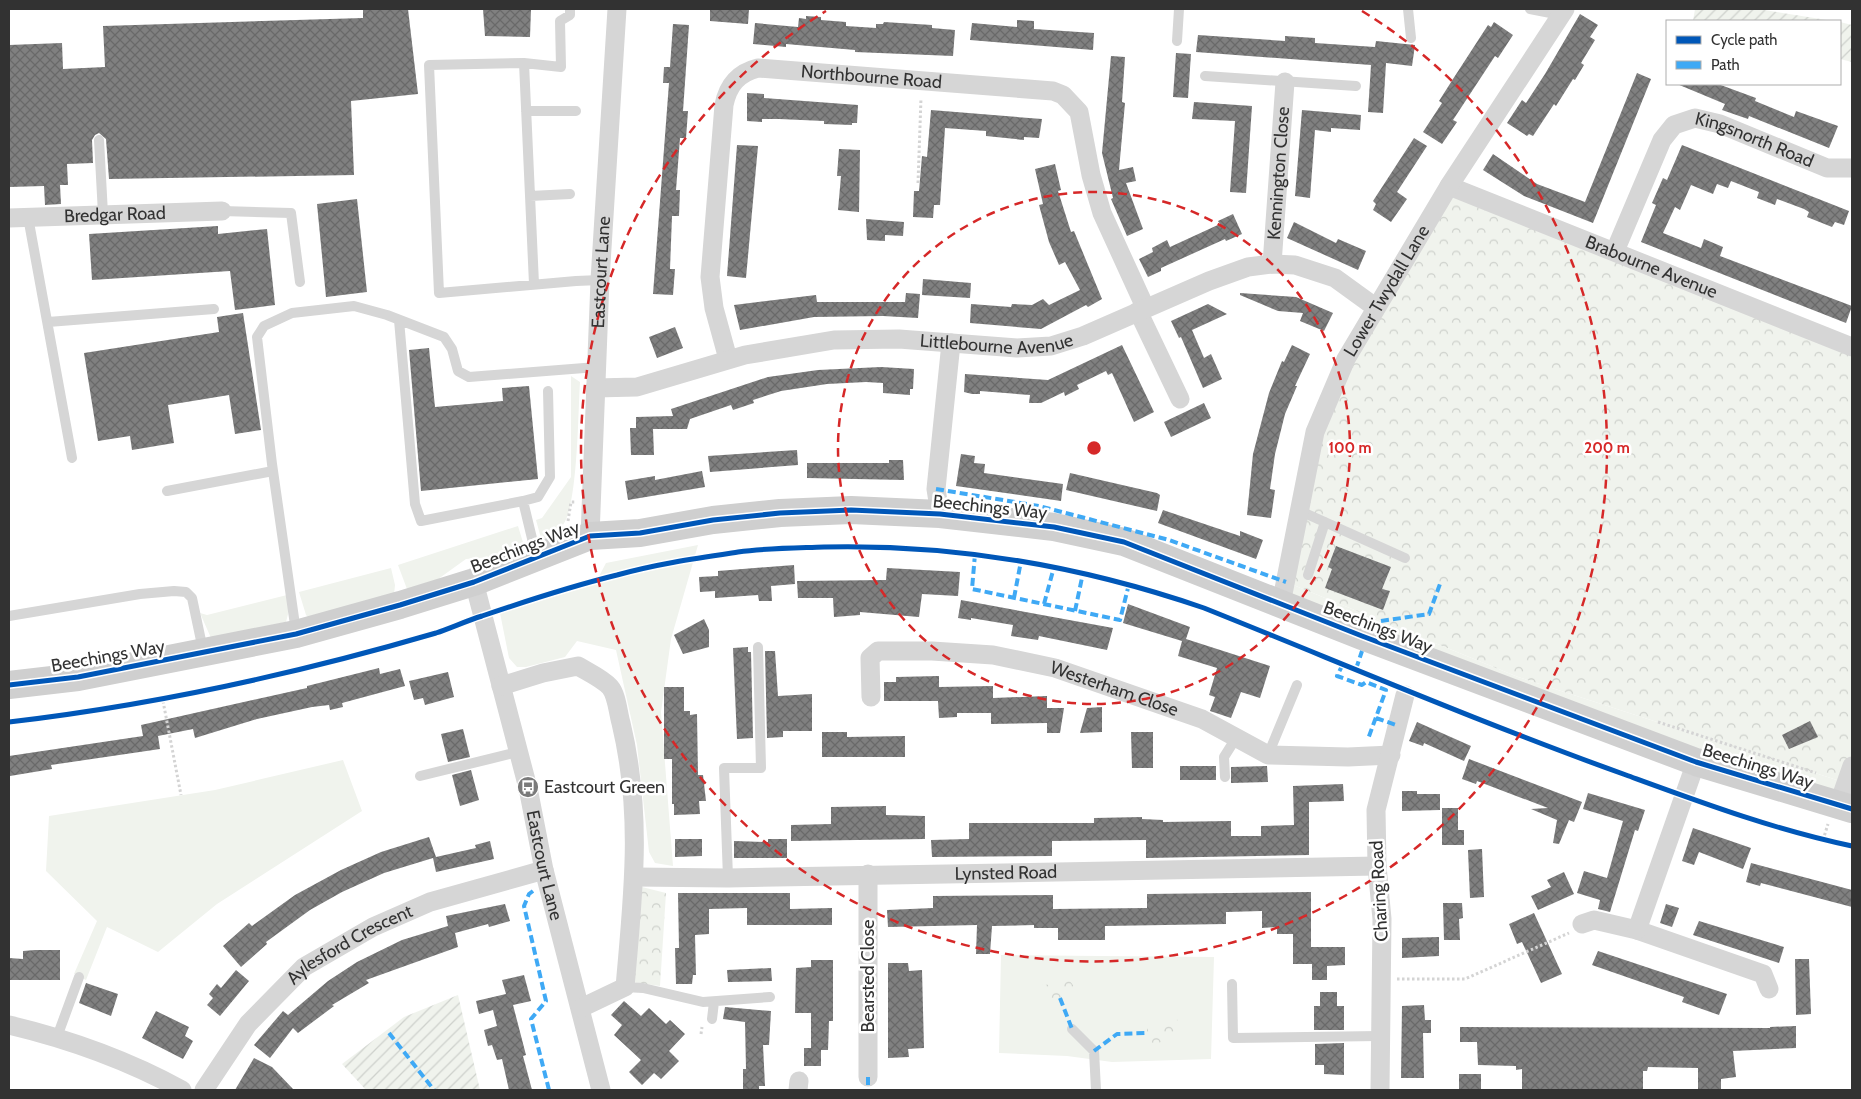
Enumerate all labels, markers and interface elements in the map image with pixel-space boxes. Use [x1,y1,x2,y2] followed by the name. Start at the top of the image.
[1666,20,1841,85] legend
[1711,31,1777,49] text: Cycle path
[1711,56,1740,74] text: Path
[800,60,943,93] street label: Northbourne Road
[1263,106,1294,241] street label: Kennington Close
[1693,107,1817,172] street label: Kingsnorth Road
[64,202,166,227] street label: Bredgar Road
[587,215,615,329] street label: Eastcourt Lane
[1339,221,1434,360] street label: Lower Twydall Lane
[1582,231,1721,303] street label: Brabourne Avenue
[919,329,1076,359] street label: Littlebourne Avenue
[1085,439,1103,457] centre of rings
[1328,439,1372,457] text: 100 m
[1584,439,1630,457] text: 200 m
[932,490,1048,524] street label: Beechings Way
[467,516,583,578] street label: Beechings Way
[1320,596,1436,658] street label: Beechings Way
[49,635,167,677] street label: Beechings Way
[1047,656,1181,721] street label: Westerham Close
[1700,739,1816,793] street label: Beechings Way
[516,775,540,799] bus stop icon: Eastcourt Green
[544,776,665,798] place label: Eastcourt Green
[522,808,568,923] street label: Eastcourt Lane
[1365,840,1393,942] street label: Charing Road
[954,861,1057,885] street label: Lynsted Road
[282,900,416,989] street label: Aylesford Crescent
[857,920,879,1032] street label: Bearsted Close

